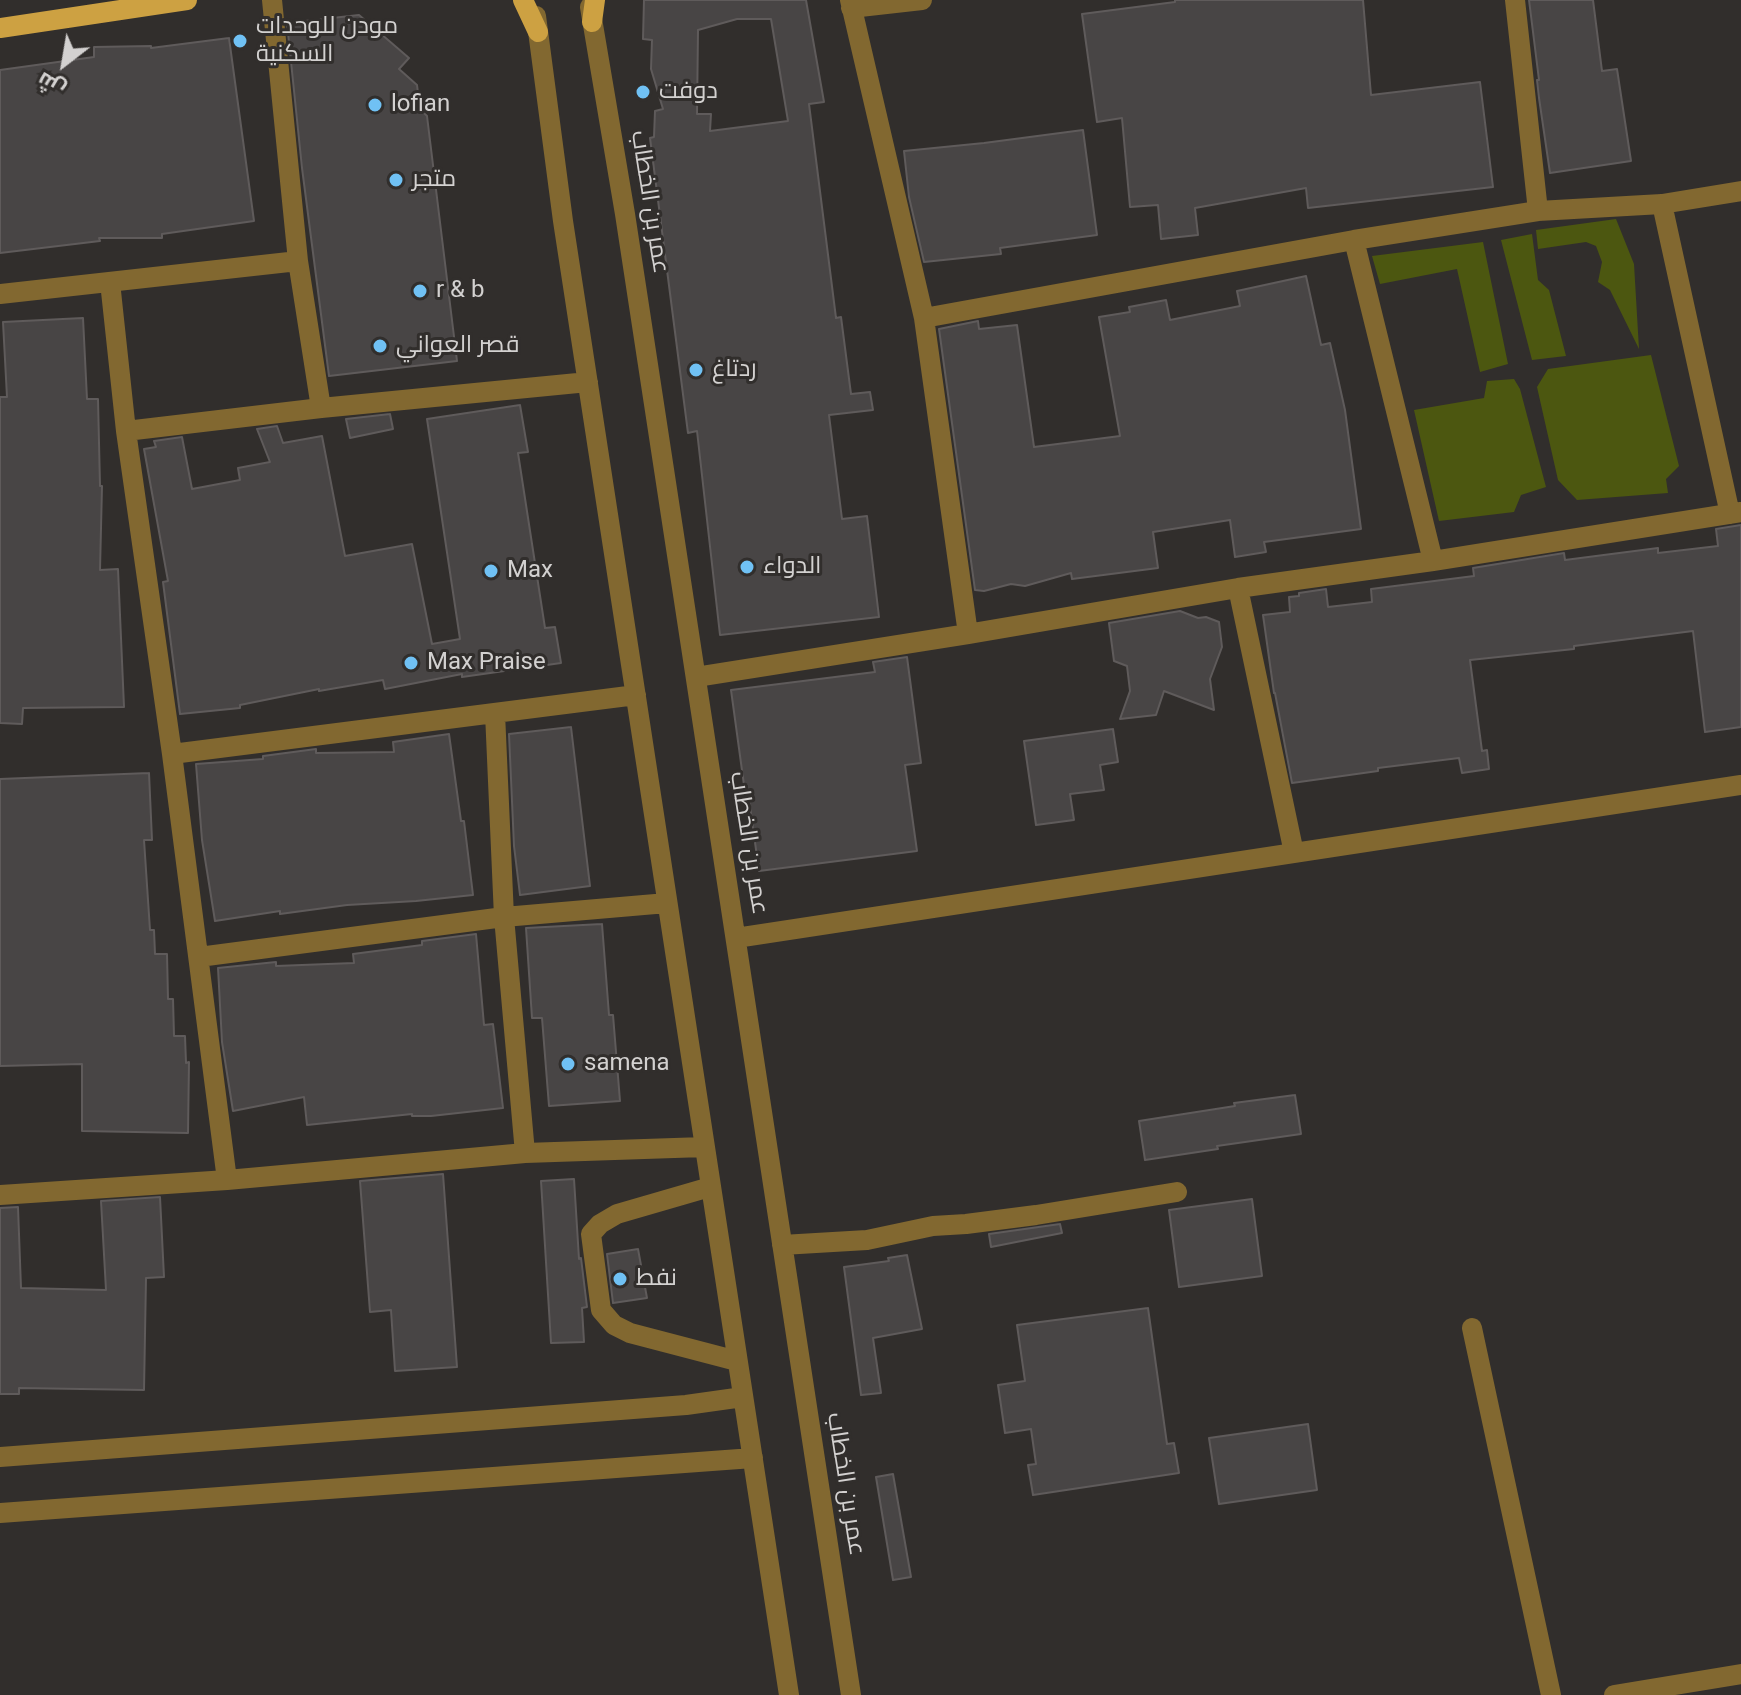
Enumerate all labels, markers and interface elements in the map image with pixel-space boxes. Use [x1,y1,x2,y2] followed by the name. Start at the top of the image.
[256,13,398,69] place label: مودن للوحدات السكنية
[24,24,104,104] north arrow
[231,32,249,50] marker: مودن للوحدات السكنية
[33,67,70,103] text: ش
[659,78,718,106] place label: دوفت
[634,83,652,101] marker: دوفت
[391,91,450,119] place label: lofian
[366,96,384,114] marker: lofian
[623,129,675,275] street label: عمر بن الخطاب
[412,166,456,194] place label: متجر
[387,171,405,189] marker: متجر
[436,277,484,305] place label: r & b
[411,282,429,300] marker: r & b
[396,332,520,360] place label: قصر العواني
[371,337,389,355] marker: قصر العواني
[712,356,757,384] place label: ردتاغ
[687,361,705,379] marker: ردتاغ
[763,553,821,581] place label: الدواء
[507,557,553,585] place label: Max
[738,558,756,576] marker: الدواء
[482,562,500,580] marker: Max
[427,649,546,677] place label: Max Praise
[402,654,420,672] marker: Max Praise
[722,770,774,916] street label: عمر بن الخطاب
[584,1050,670,1078] place label: samena
[559,1055,577,1073] marker: samena
[636,1265,677,1293] place label: نفط
[611,1270,629,1288] marker: نفط
[819,1411,871,1557] street label: عمر بن الخطاب

